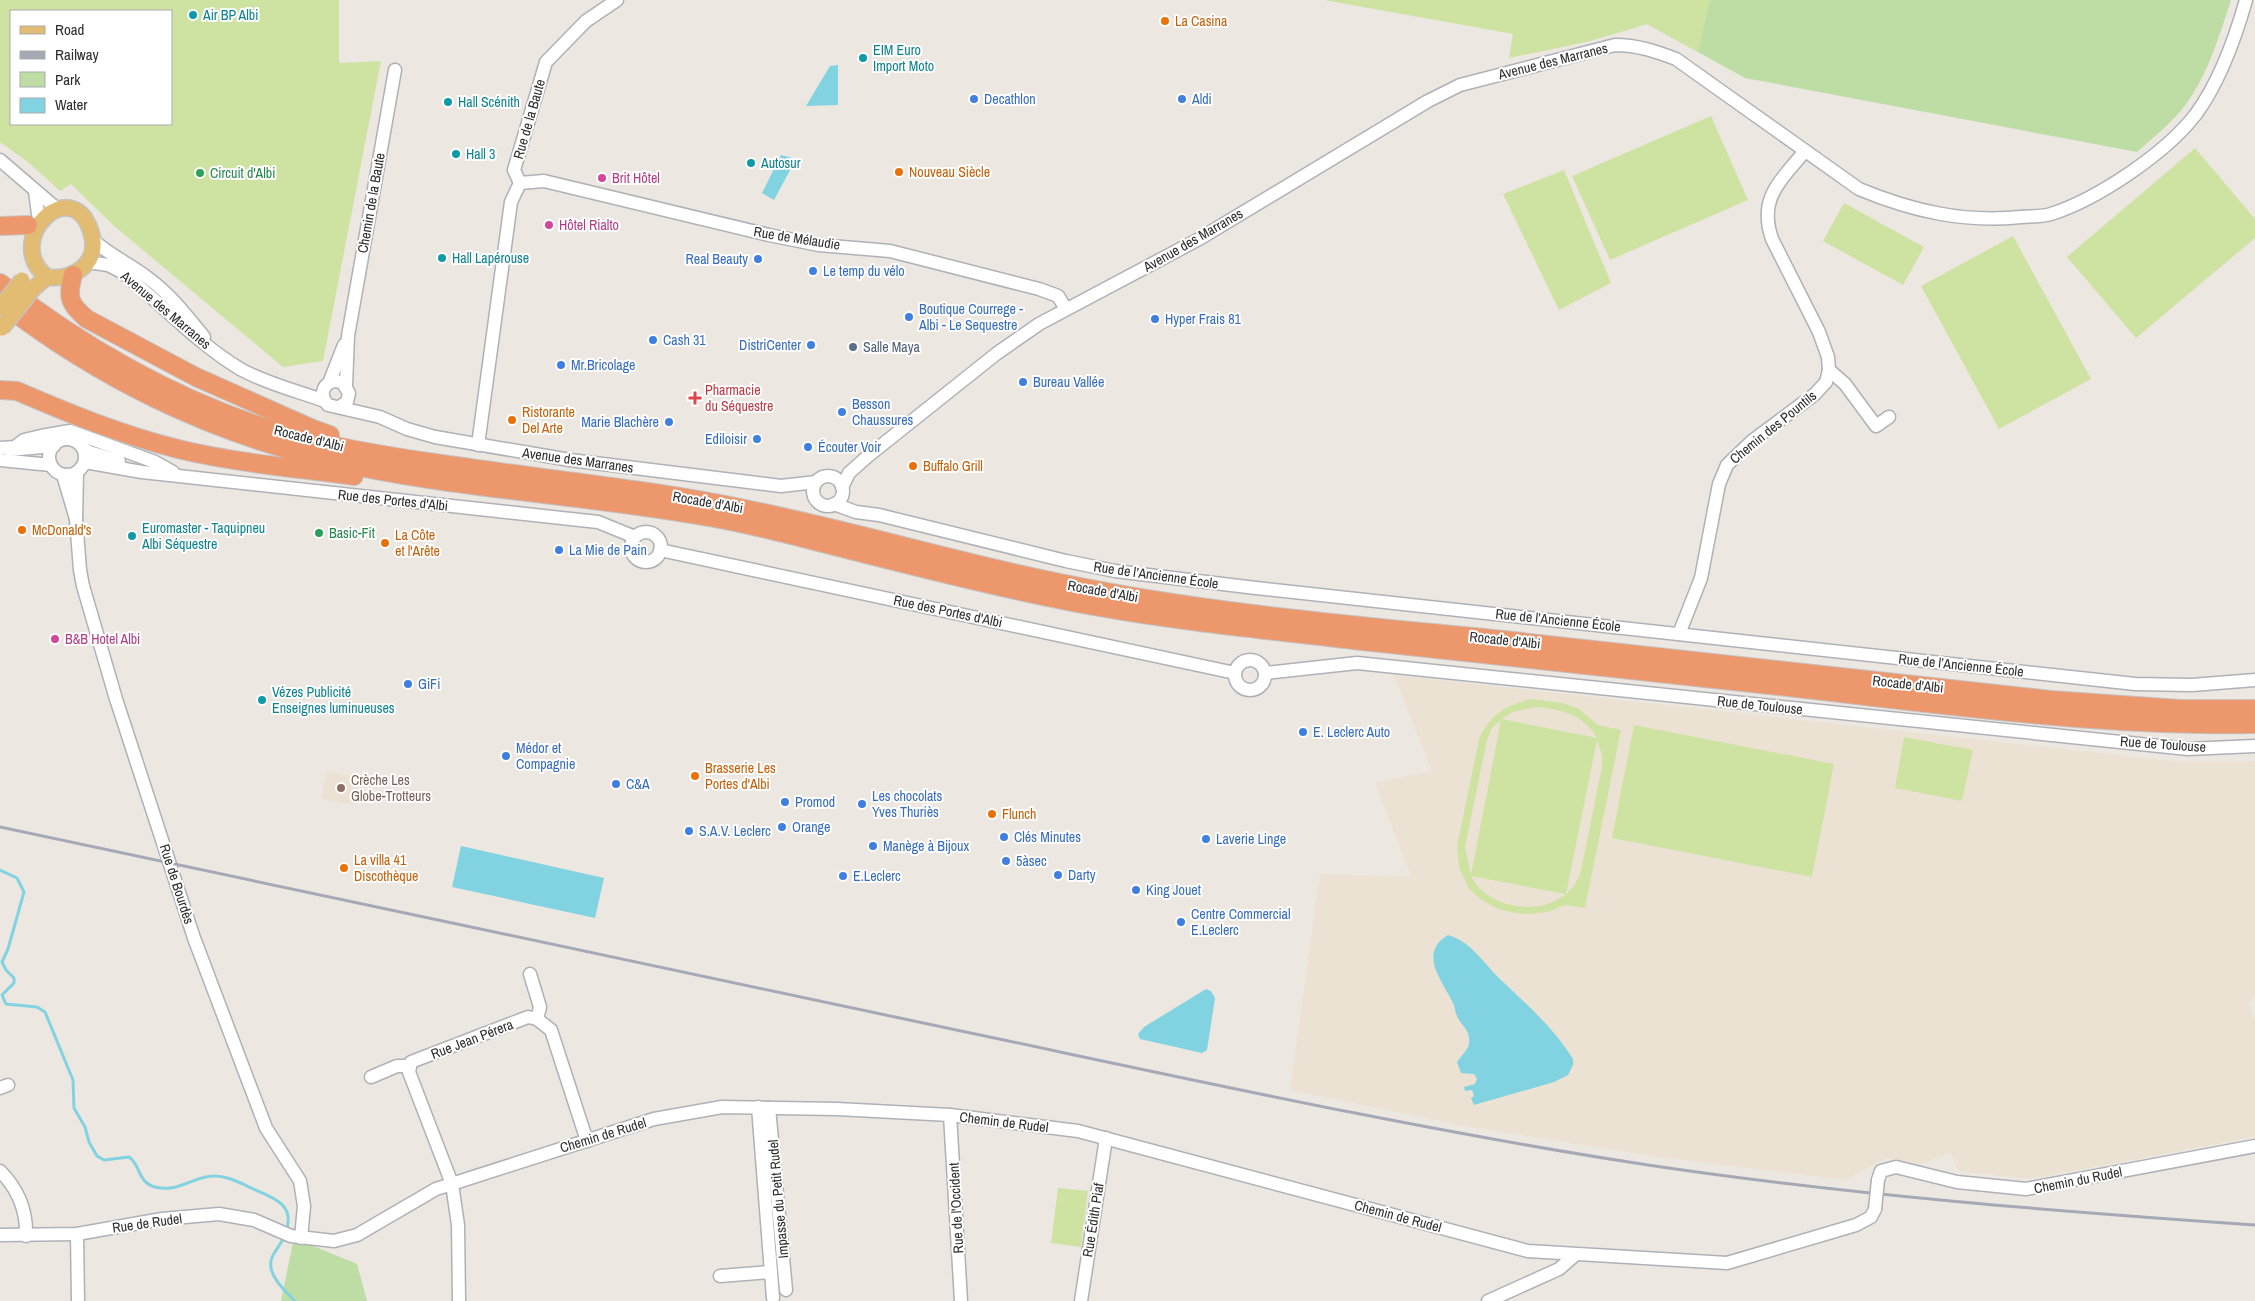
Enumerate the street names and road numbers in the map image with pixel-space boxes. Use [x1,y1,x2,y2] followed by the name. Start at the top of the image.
[1495,39,1610,84] street label: Avenue des Marranes
[509,77,549,161] street label: Rue de la Baute
[353,151,389,255] street label: Chemin de la Baute
[1139,204,1246,276] street label: Avenue des Marranes
[752,222,842,254] street label: Rue de Mélaudie
[117,266,215,353] street label: Avenue des Marranes
[1726,386,1820,468] street label: Chemin des Pountils
[272,421,346,455] street label: Rocade d'Albi
[520,443,635,477] street label: Avenue des Marranes
[337,485,449,515] street label: Rue des Portes d'Albi
[671,487,745,517] street label: Rocade d'Albi
[1092,557,1220,593] street label: Rue de l’Ancienne École
[1066,576,1140,606] street label: Rocade d'Albi
[892,591,1004,631] street label: Rue des Portes d'Albi
[1495,604,1621,636] street label: Rue de l’Ancienne École
[1469,627,1541,653] street label: Rocade d'Albi
[1898,649,2024,681] street label: Rue de l’Ancienne École
[1872,671,1944,697] street label: Rocade d'Albi
[1716,692,1804,718] street label: Rue de Toulouse
[2119,732,2207,756] street label: Rue de Toulouse
[156,842,198,926] street label: Rue de Bourdès
[428,1015,516,1063] street label: Rue Jean Pérera
[959,1108,1049,1136] street label: Chemin de Rudel
[558,1113,648,1157] street label: Chemin de Rudel
[764,1139,792,1259] street label: Impasse du Petit Rudel
[945,1162,967,1254] street label: Rue de l'Occident
[2032,1163,2124,1197] street label: Chemin du Rudel
[1078,1181,1108,1258] street label: Rue Édith Piaf
[1353,1196,1443,1236] street label: Chemin de Rudel
[111,1209,183,1237] street label: Rue de Rudel

